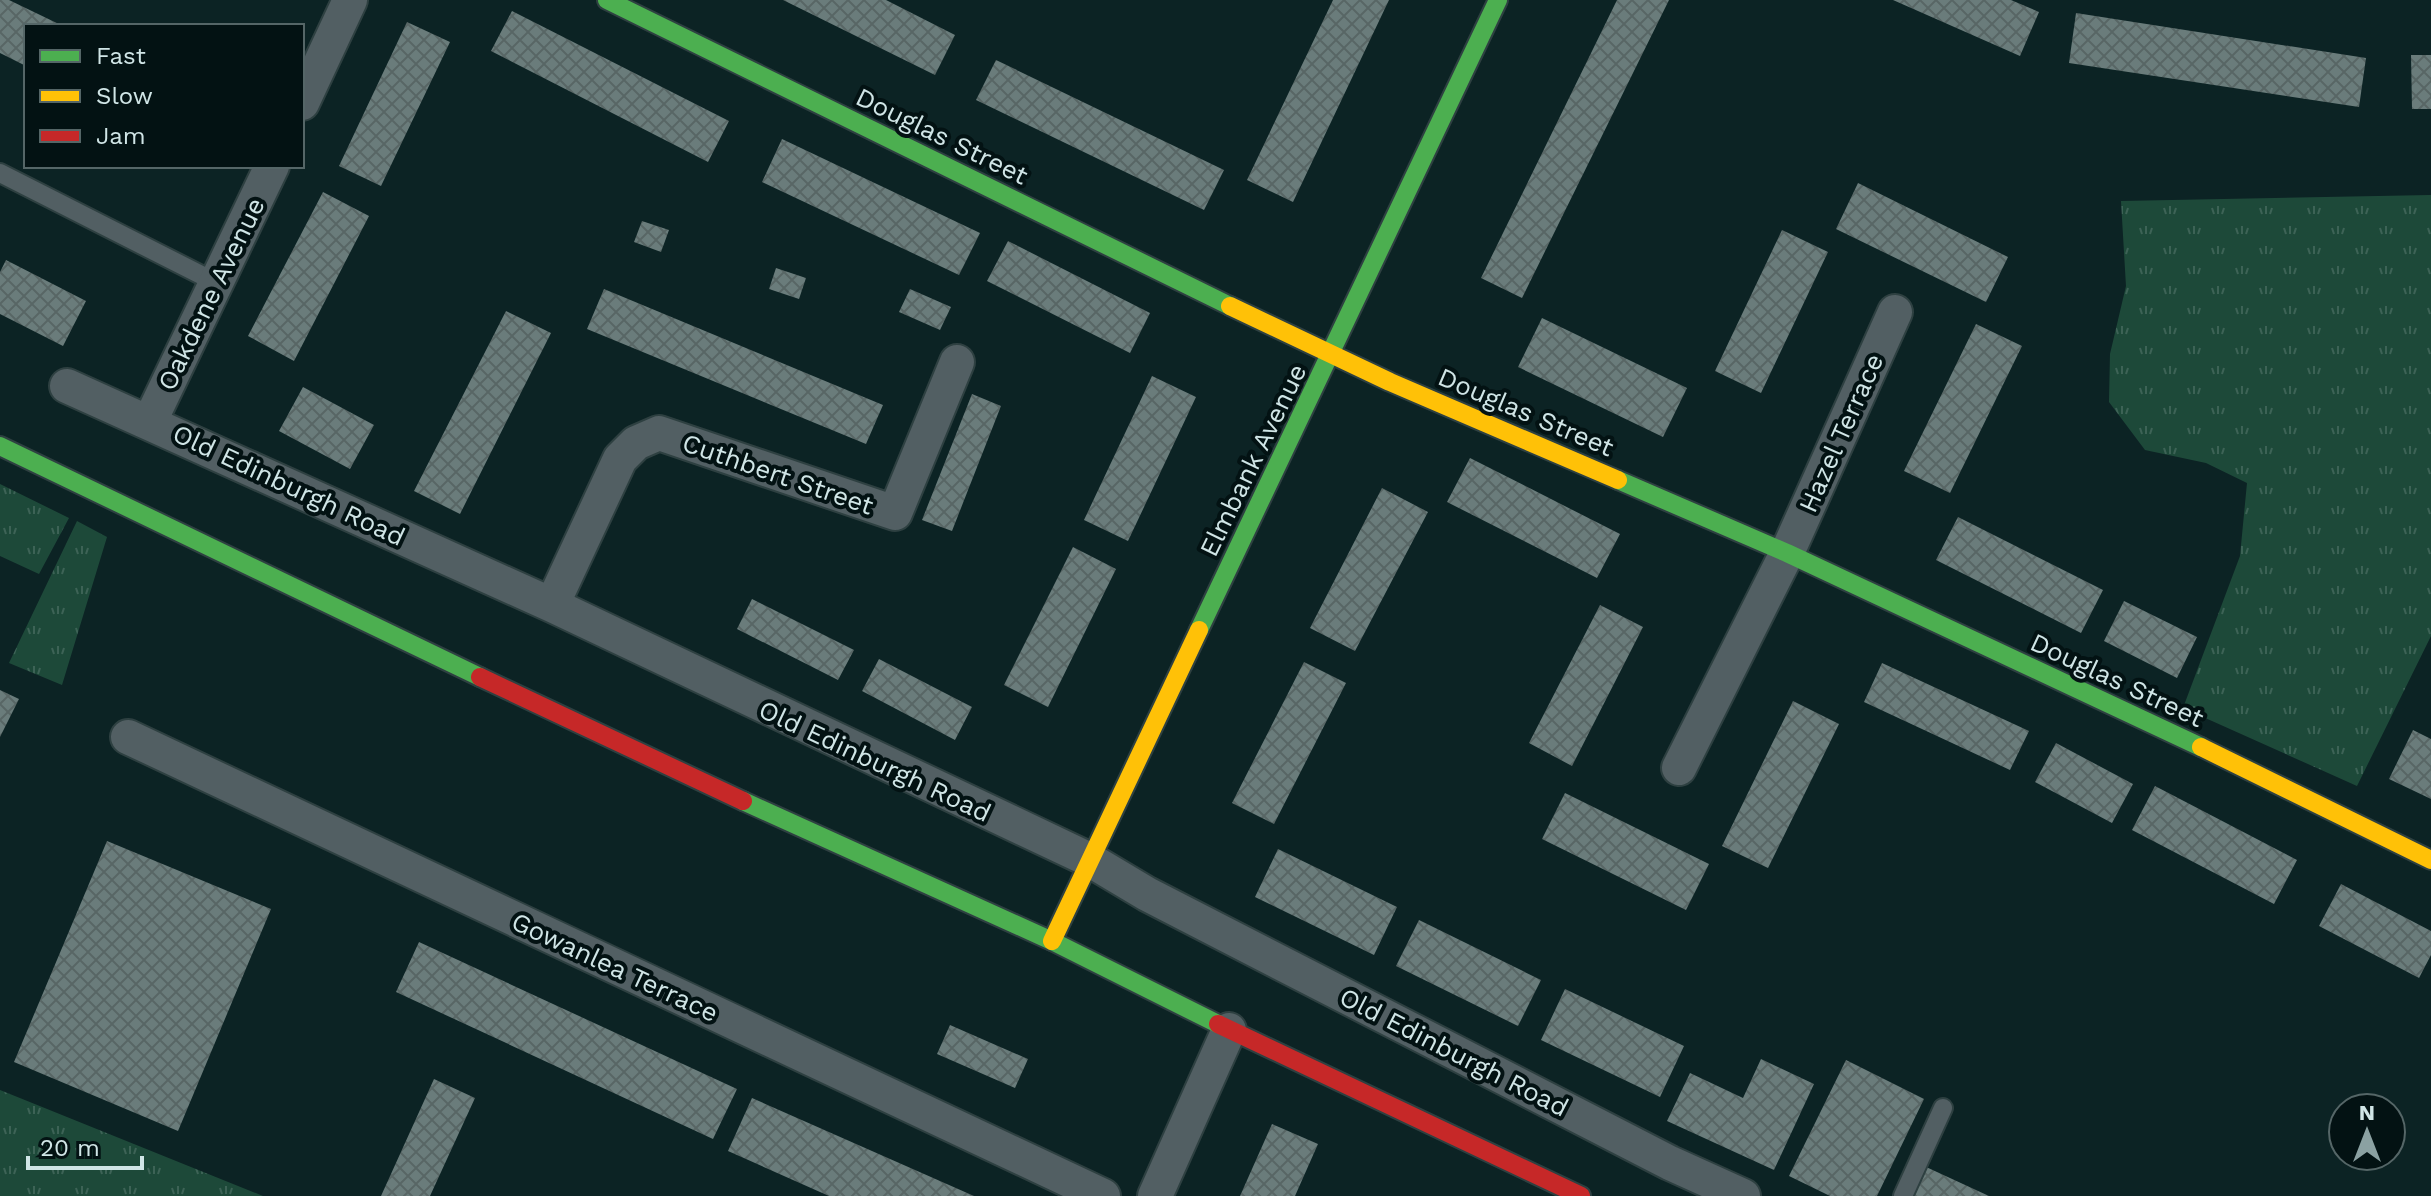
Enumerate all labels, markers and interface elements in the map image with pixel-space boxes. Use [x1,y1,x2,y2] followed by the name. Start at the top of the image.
[24,24,304,168] legend
[96,42,146,70] text: Fast
[851,81,1033,191] street label: Douglas Street
[96,82,153,110] text: Slow
[96,122,146,150] text: Jam
[151,193,271,395] street label: Oakdene Avenue
[1793,349,1889,517] street label: Hazel Terrace
[1193,359,1313,561] street label: Elmbank Avenue
[1434,362,1618,463] street label: Douglas Street
[168,418,410,552] street label: Old Edinburgh Road
[679,427,878,521] street label: Cuthbert Street
[2026,627,2208,733] street label: Douglas Street
[754,694,996,828] street label: Old Edinburgh Road
[507,906,723,1028] street label: Gowanlea Terrace
[1335,981,1573,1123] street label: Old Edinburgh Road
[2327,1092,2407,1172] north arrow
[2359,1100,2375,1125] text: N
[28,1120,142,1170] scale bar
[40,1134,100,1162] text: 20 m

